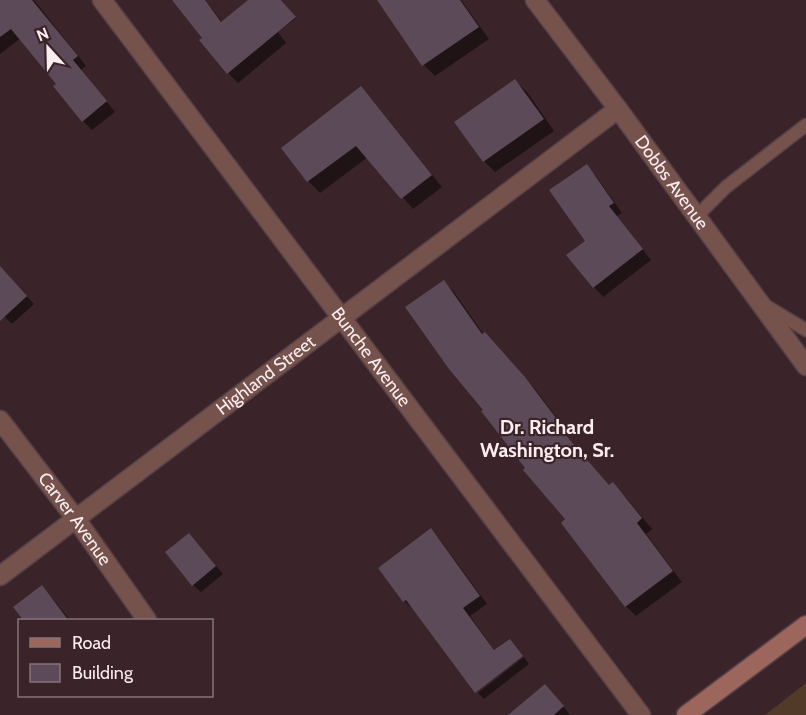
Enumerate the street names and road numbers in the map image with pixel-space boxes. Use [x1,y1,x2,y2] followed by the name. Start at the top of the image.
[630,131,714,234] street label: Dobbs Avenue
[327,303,416,411] street label: Bunche Avenue
[212,331,320,420] street label: Highland Street
[33,468,116,570] street label: Carver Avenue

